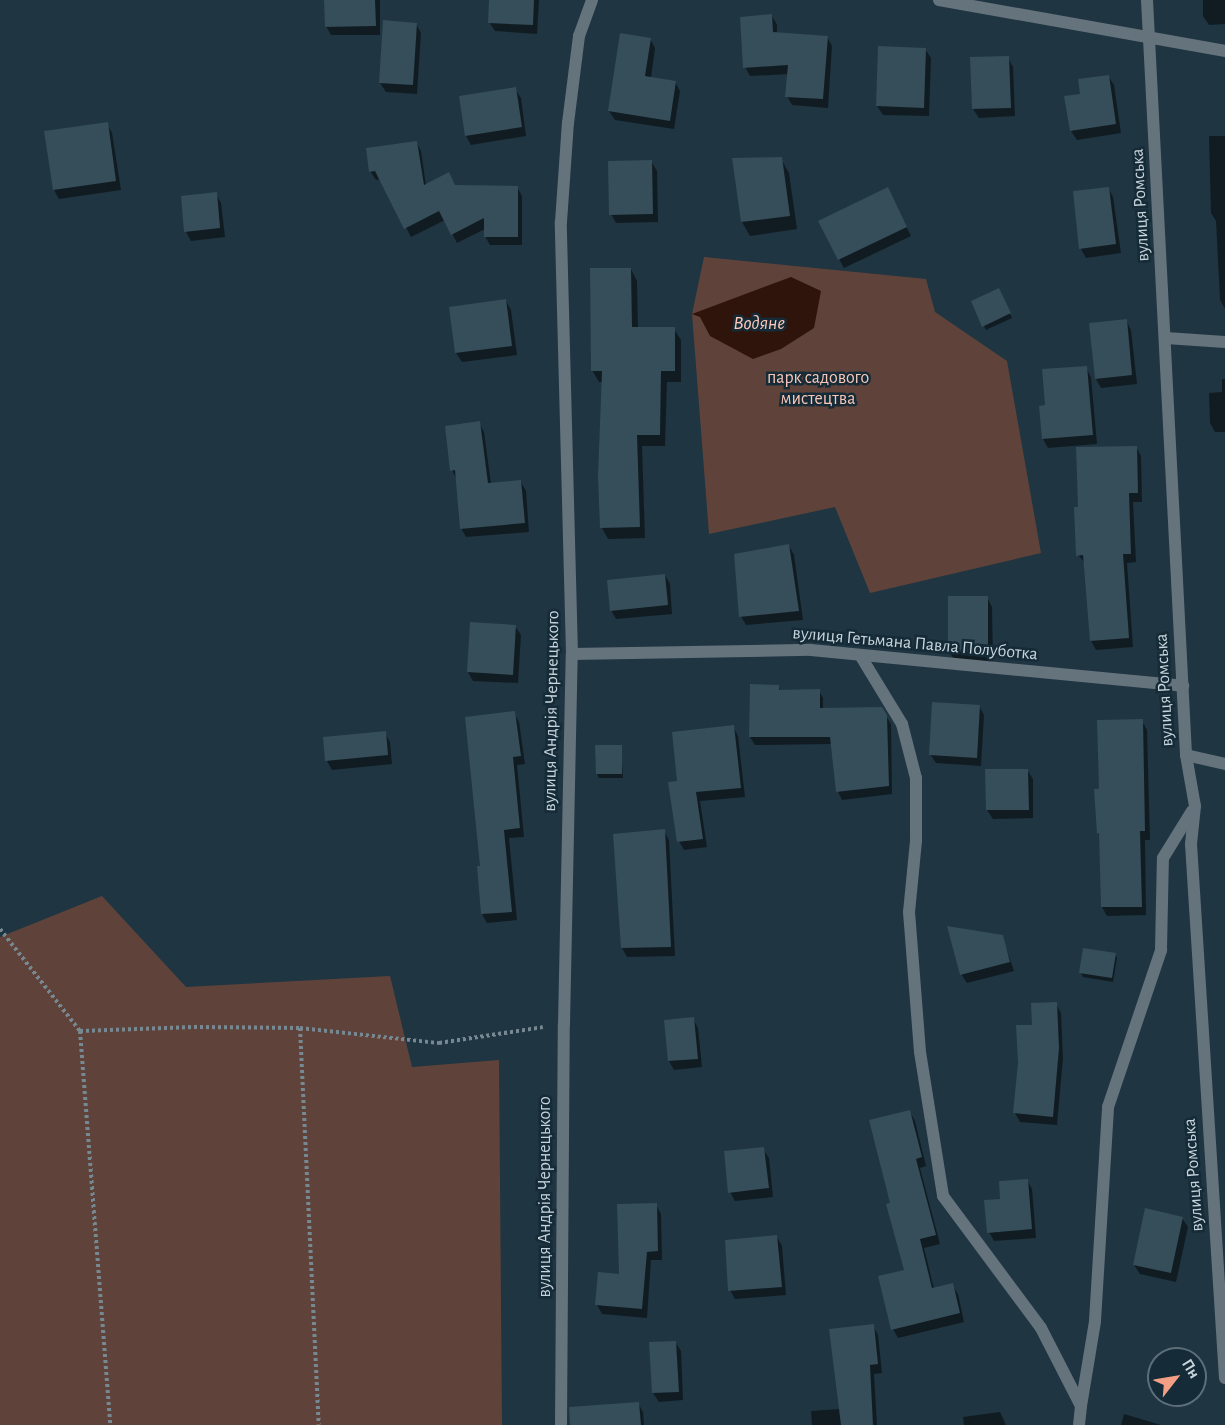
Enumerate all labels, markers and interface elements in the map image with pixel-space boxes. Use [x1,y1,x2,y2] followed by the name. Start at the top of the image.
[1127,148,1155,262] street label: вулиця Ромська
[733,311,785,335] water label: Водяне
[767,368,869,410] park label: парк садового мистецтва
[539,610,565,812] street label: вулиця Андрія Чернецького
[792,623,1038,665] street label: вулиця Гетьмана Павла Полуботка
[1151,633,1179,747] street label: вулиця Ромська
[534,1096,556,1298] street label: вулиця Андрія Чернецького
[1179,1118,1209,1232] street label: вулиця Ромська
[1147,1347,1207,1407] north arrow
[1179,1356,1203,1381] text: Пн

